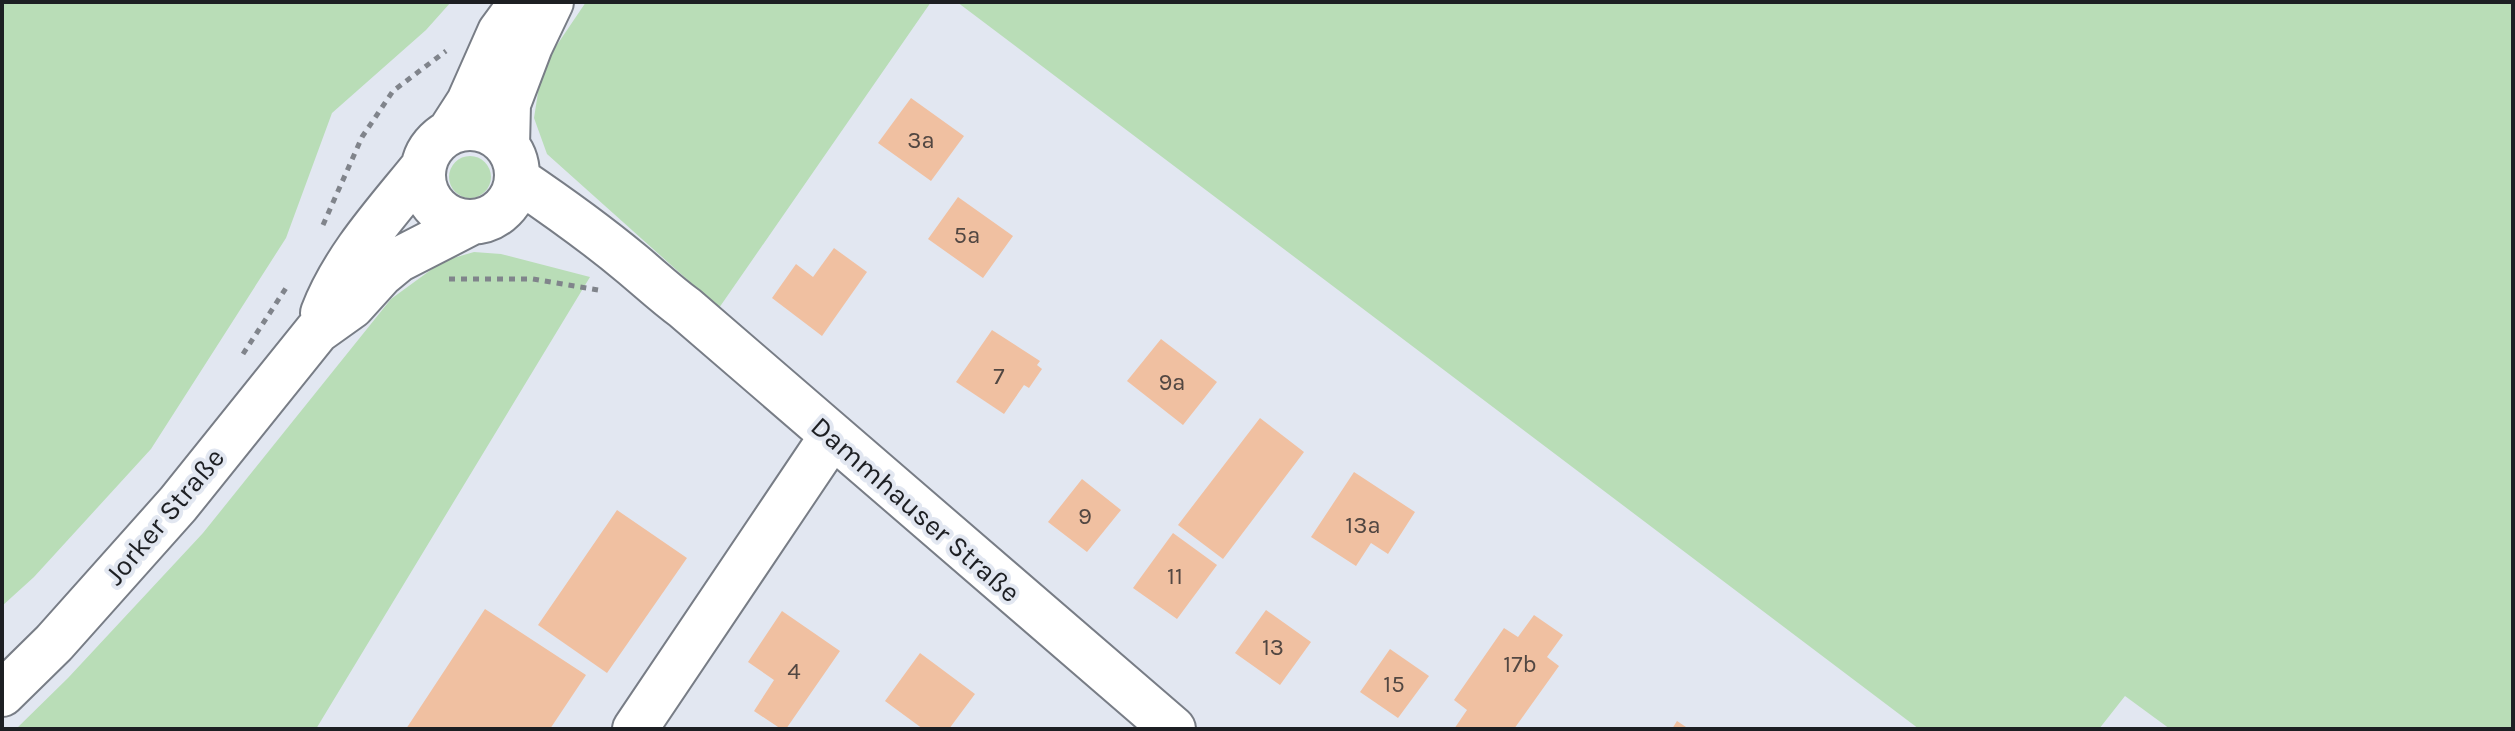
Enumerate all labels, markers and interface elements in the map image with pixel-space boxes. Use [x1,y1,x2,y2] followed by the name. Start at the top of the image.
[907,126,935,154] house number: 3a
[954,221,980,249] house number: 5a
[993,362,1005,390] house number: 7
[1158,368,1186,396] house number: 9a
[804,410,1027,609] street label: Dammhauser Straße
[98,441,231,591] street label: Jorker Straße
[1078,502,1092,530] house number: 9
[1345,511,1381,539] house number: 13a
[1167,562,1183,590] house number: 11
[1262,633,1284,661] house number: 13
[1503,650,1537,678] house number: 17b
[787,657,801,685] house number: 4
[1383,670,1405,698] house number: 15

